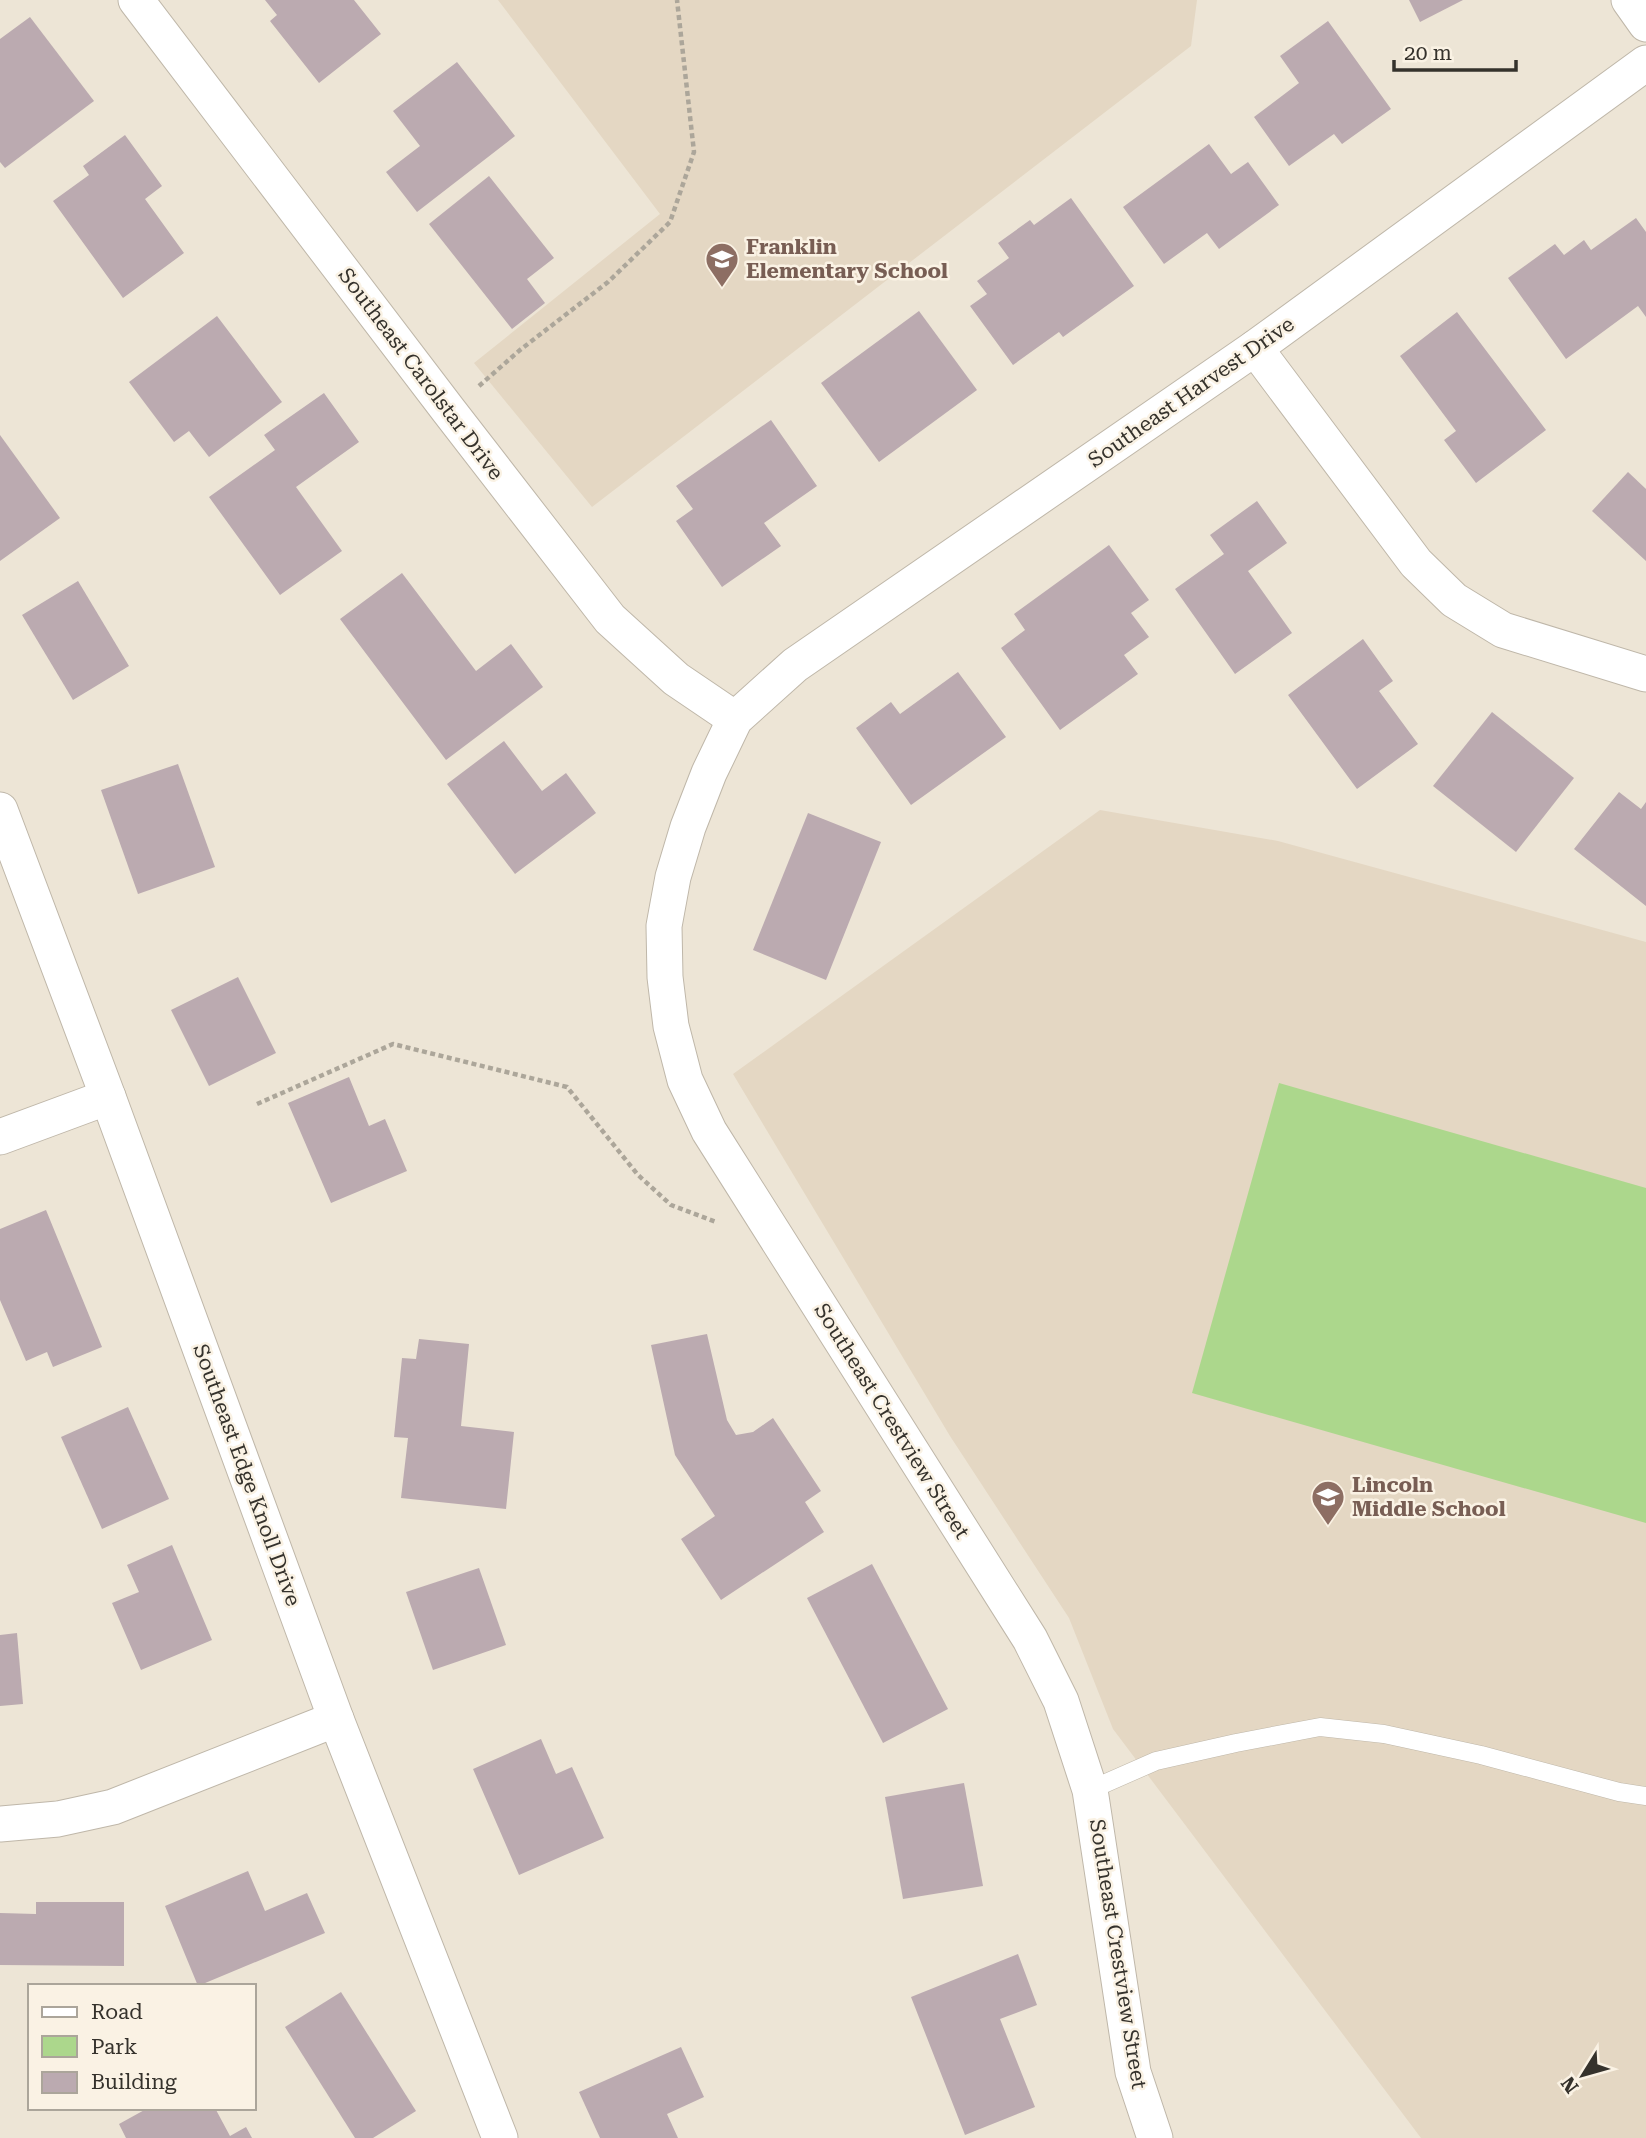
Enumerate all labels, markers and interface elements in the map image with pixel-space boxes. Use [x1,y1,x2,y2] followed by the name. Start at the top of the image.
[1394,28,1516,72] scale bar
[1404,41,1452,65] text: 20 m
[746,235,948,283] place label: Franklin Elementary School
[703,240,741,289] school or university icon: Franklin Elementary School
[334,263,508,485] street label: Southeast Carolstar Drive
[1083,312,1299,472] street label: Southeast Harvest Drive
[810,1299,975,1543] street label: Southeast Crestview Street
[188,1341,306,1609] street label: Southeast Edge Knoll Drive
[1352,1473,1506,1521] place label: Lincoln Middle School
[1309,1478,1347,1527] school or university icon: Lincoln Middle School
[1085,1817,1151,2091] street label: Southeast Crestview Street
[28,1984,256,2110] legend
[91,2000,143,2024] text: Road
[91,2035,137,2059] text: Park
[1548,2040,1618,2110] north arrow
[91,2070,177,2094] text: Building
[1556,2072,1583,2098] text: N

